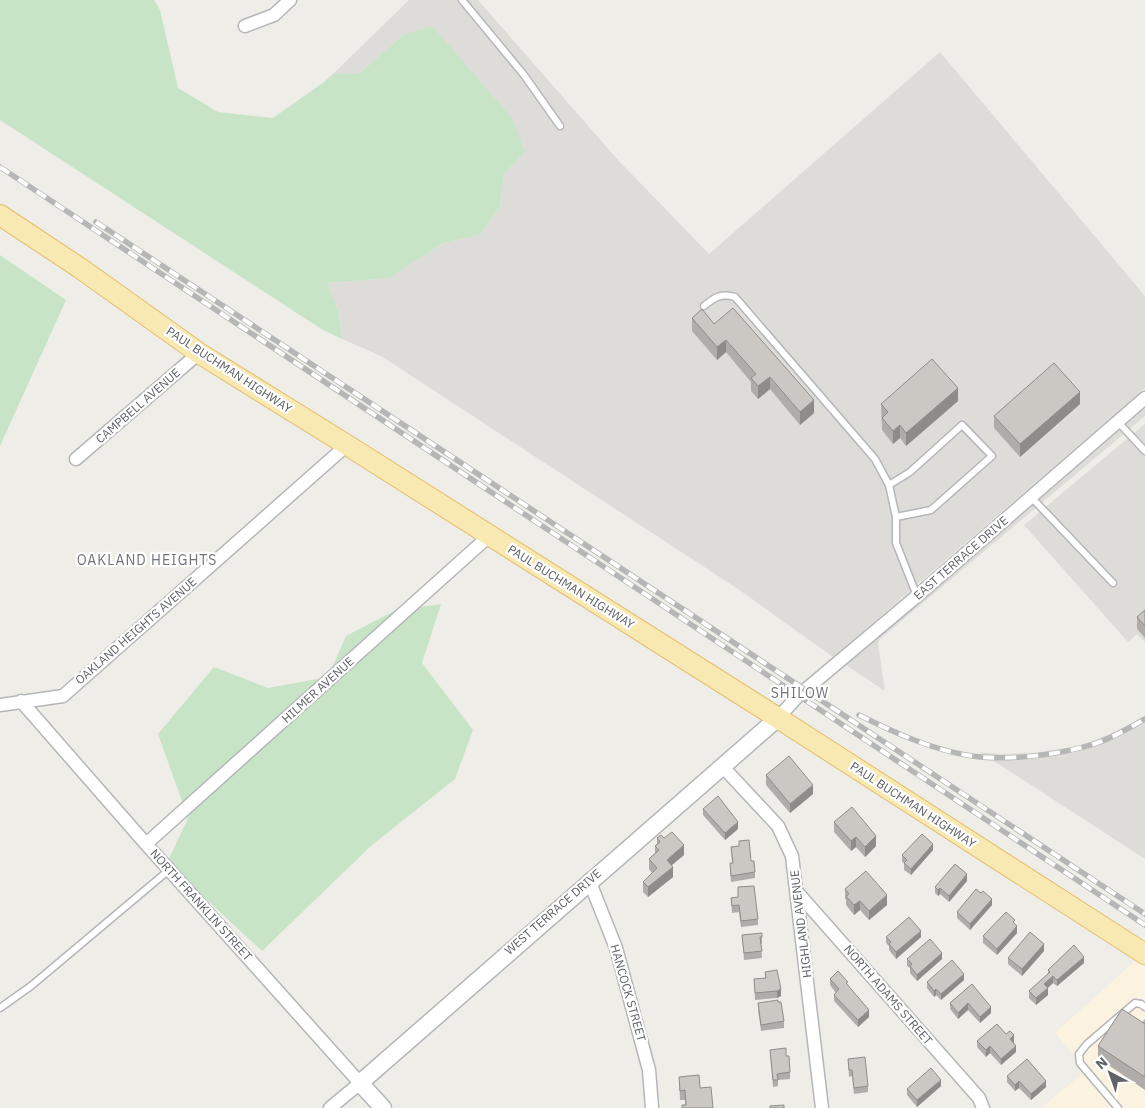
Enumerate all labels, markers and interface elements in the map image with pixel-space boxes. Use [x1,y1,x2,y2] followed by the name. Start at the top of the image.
[164,323,295,416] street label: PAUL BUCHMAN HIGHWAY
[92,365,183,446] street label: CAMPBELL AVENUE
[910,513,1011,603] street label: EAST TERRACE DRIVE
[505,541,637,632] street label: PAUL BUCHMAN HIGHWAY
[77,551,217,569] district label: OAKLAND HEIGHTS
[72,574,199,687] street label: OAKLAND HEIGHTS AVENUE
[279,653,357,726] street label: HILMER AVENUE
[771,684,829,702] district label: SHILOW
[848,758,979,851] street label: PAUL BUCHMAN HIGHWAY
[147,846,256,964] street label: NORTH FRANKLIN STREET
[501,866,604,958] street label: WEST TERRACE DRIVE
[786,869,815,979] street label: HIGHLAND AVENUE
[607,942,650,1043] street label: HANCOCK STREET
[841,942,936,1048] street label: NORTH ADAMS STREET
[1085,1048,1135,1098] north arrow
[1092,1053,1111,1073] text: N

